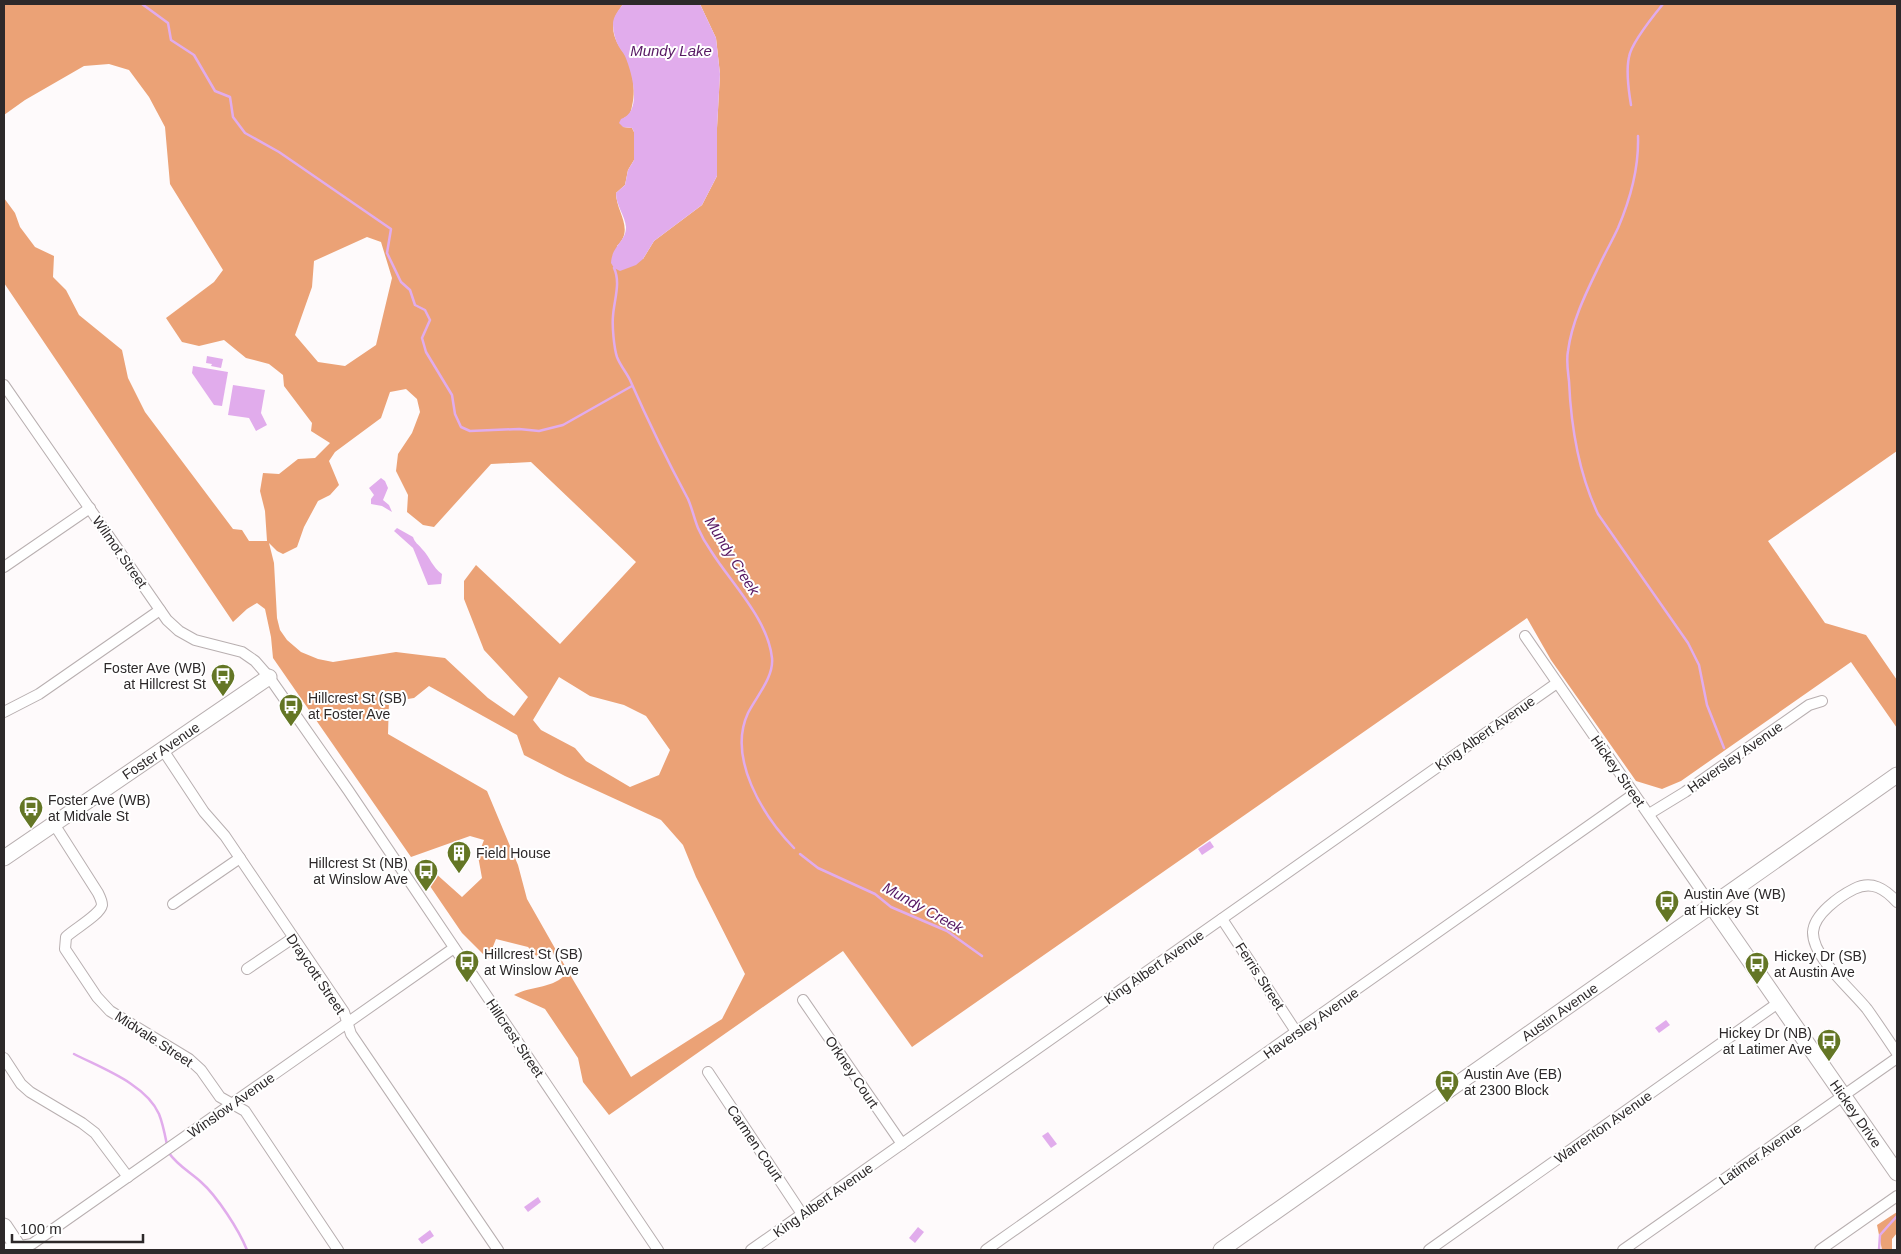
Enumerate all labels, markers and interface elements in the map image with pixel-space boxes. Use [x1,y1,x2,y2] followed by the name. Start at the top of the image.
[630,42,712,59] water label: Mundy Lake
[89,513,151,591] street label: Wilmot Street
[702,513,764,599] water label: Mundy Creek
[104,660,206,692] place label: Foster Ave (WB) at Hillcrest St
[210,663,236,697] bus stop icon: Foster Ave (WB) at Hillcrest St
[308,690,407,722] place label: Hillcrest St (SB) at Foster Ave
[1432,692,1538,773] street label: King Albert Avenue
[278,693,304,727] bus stop icon: Hillcrest St (SB) at Foster Ave
[1684,718,1786,796] street label: Haversley Avenue
[119,719,203,783] street label: Foster Avenue
[1588,732,1648,810] street label: Hickey Street
[48,792,150,824] place label: Foster Ave (WB) at Midvale St
[18,795,44,829] bus stop icon: Foster Ave (WB) at Midvale St
[446,840,472,874] building icon: Field House
[476,845,551,861] place label: Field House
[308,855,408,887] place label: Hillcrest St (NB) at Winslow Ave
[413,858,439,892] bus stop icon: Hillcrest St (NB) at Winslow Ave
[880,879,968,937] water label: Mundy Creek
[1684,886,1786,918] place label: Austin Ave (WB) at Hickey St
[1654,889,1680,923] bus stop icon: Austin Ave (WB) at Hickey St
[1101,926,1207,1007] street label: King Albert Avenue
[283,931,349,1017] street label: Draycott Street
[1232,939,1288,1013] street label: Ferris Street
[484,946,583,978] place label: Hillcrest St (SB) at Winslow Ave
[1774,948,1867,980] place label: Hickey Dr (SB) at Austin Ave
[454,949,480,983] bus stop icon: Hillcrest St (SB) at Winslow Ave
[1744,951,1770,985] bus stop icon: Hickey Dr (SB) at Austin Ave
[1519,980,1601,1044] street label: Austin Avenue
[1260,984,1362,1062] street label: Haversley Avenue
[483,996,547,1080] street label: Hillcrest Street
[112,1008,196,1070] street label: Midvale Street
[1719,1025,1812,1057] place label: Hickey Dr (NB) at Latimer Ave
[1816,1028,1842,1062] bus stop icon: Hickey Dr (NB) at Latimer Ave
[822,1033,882,1111] street label: Orkney Court
[1464,1066,1562,1098] place label: Austin Ave (EB) at 2300 Block
[184,1069,278,1141] street label: Winslow Avenue
[1434,1069,1460,1103] bus stop icon: Austin Ave (EB) at 2300 Block
[1827,1077,1885,1151] street label: Hickey Drive
[1551,1087,1655,1167] street label: Warrenton Avenue
[724,1102,786,1184] street label: Carmen Court
[1716,1119,1805,1188] street label: Latimer Avenue
[770,1159,876,1240] street label: King Albert Avenue
[12,1212,144,1244] scale bar
[20,1220,62,1237] text: 100 m

